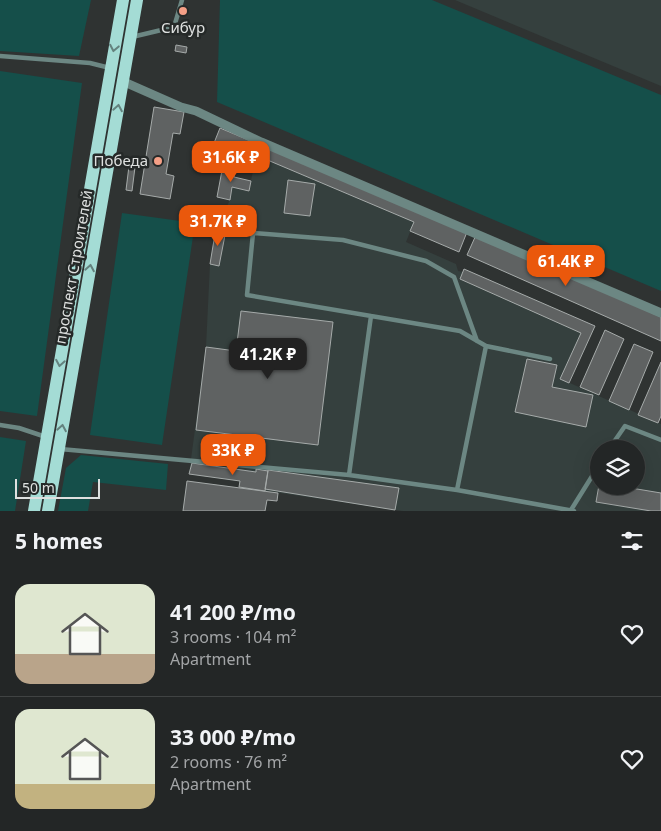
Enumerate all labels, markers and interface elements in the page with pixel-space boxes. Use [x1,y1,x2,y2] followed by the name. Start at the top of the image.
[177,5,189,17] marker: Сибур
[161,17,205,37] place label: Сибур
[109,43,120,52] one-way arrow
[112,104,122,113] one-way arrow
[185,140,277,183] pin: 31.6K ₽
[203,146,259,168] text: 31.6K ₽
[94,150,148,170] place label: Победа
[152,155,164,167] marker: Победа
[50,188,96,345] street label: проспект Строителей
[172,204,264,247] pin: 31.7K ₽
[190,210,246,232] text: 31.7K ₽
[520,244,612,287] pin: 61.4K ₽
[538,250,594,272] text: 61.4K ₽
[84,264,94,273] one-way arrow
[222,338,314,380] pin: 41.2K ₽
[240,343,296,365] text: 41.2K ₽
[56,359,66,368] one-way arrow
[57,424,67,433] one-way arrow
[198,434,268,476] pin: 33K ₽
[212,439,254,461] text: 33K ₽
[590,440,645,495] map controls
[590,440,645,495] button: layers
[15,476,100,499] scale bar
[22,478,55,497] text: 50 m
[15,527,103,555] text: 5 homes
[618,527,646,555] icon: filters
[170,598,296,626] text: 41 200 ₽/mo
[55,604,115,664] icon: home
[618,620,646,648] icon: heart
[170,626,296,648] text: 3 rooms · 104 m²
[170,648,251,670] text: Apartment
[170,723,296,751] text: 33 000 ₽/mo
[55,729,115,789] icon: home
[618,745,646,773] icon: heart
[170,751,287,773] text: 2 rooms · 76 m²
[170,773,251,795] text: Apartment

